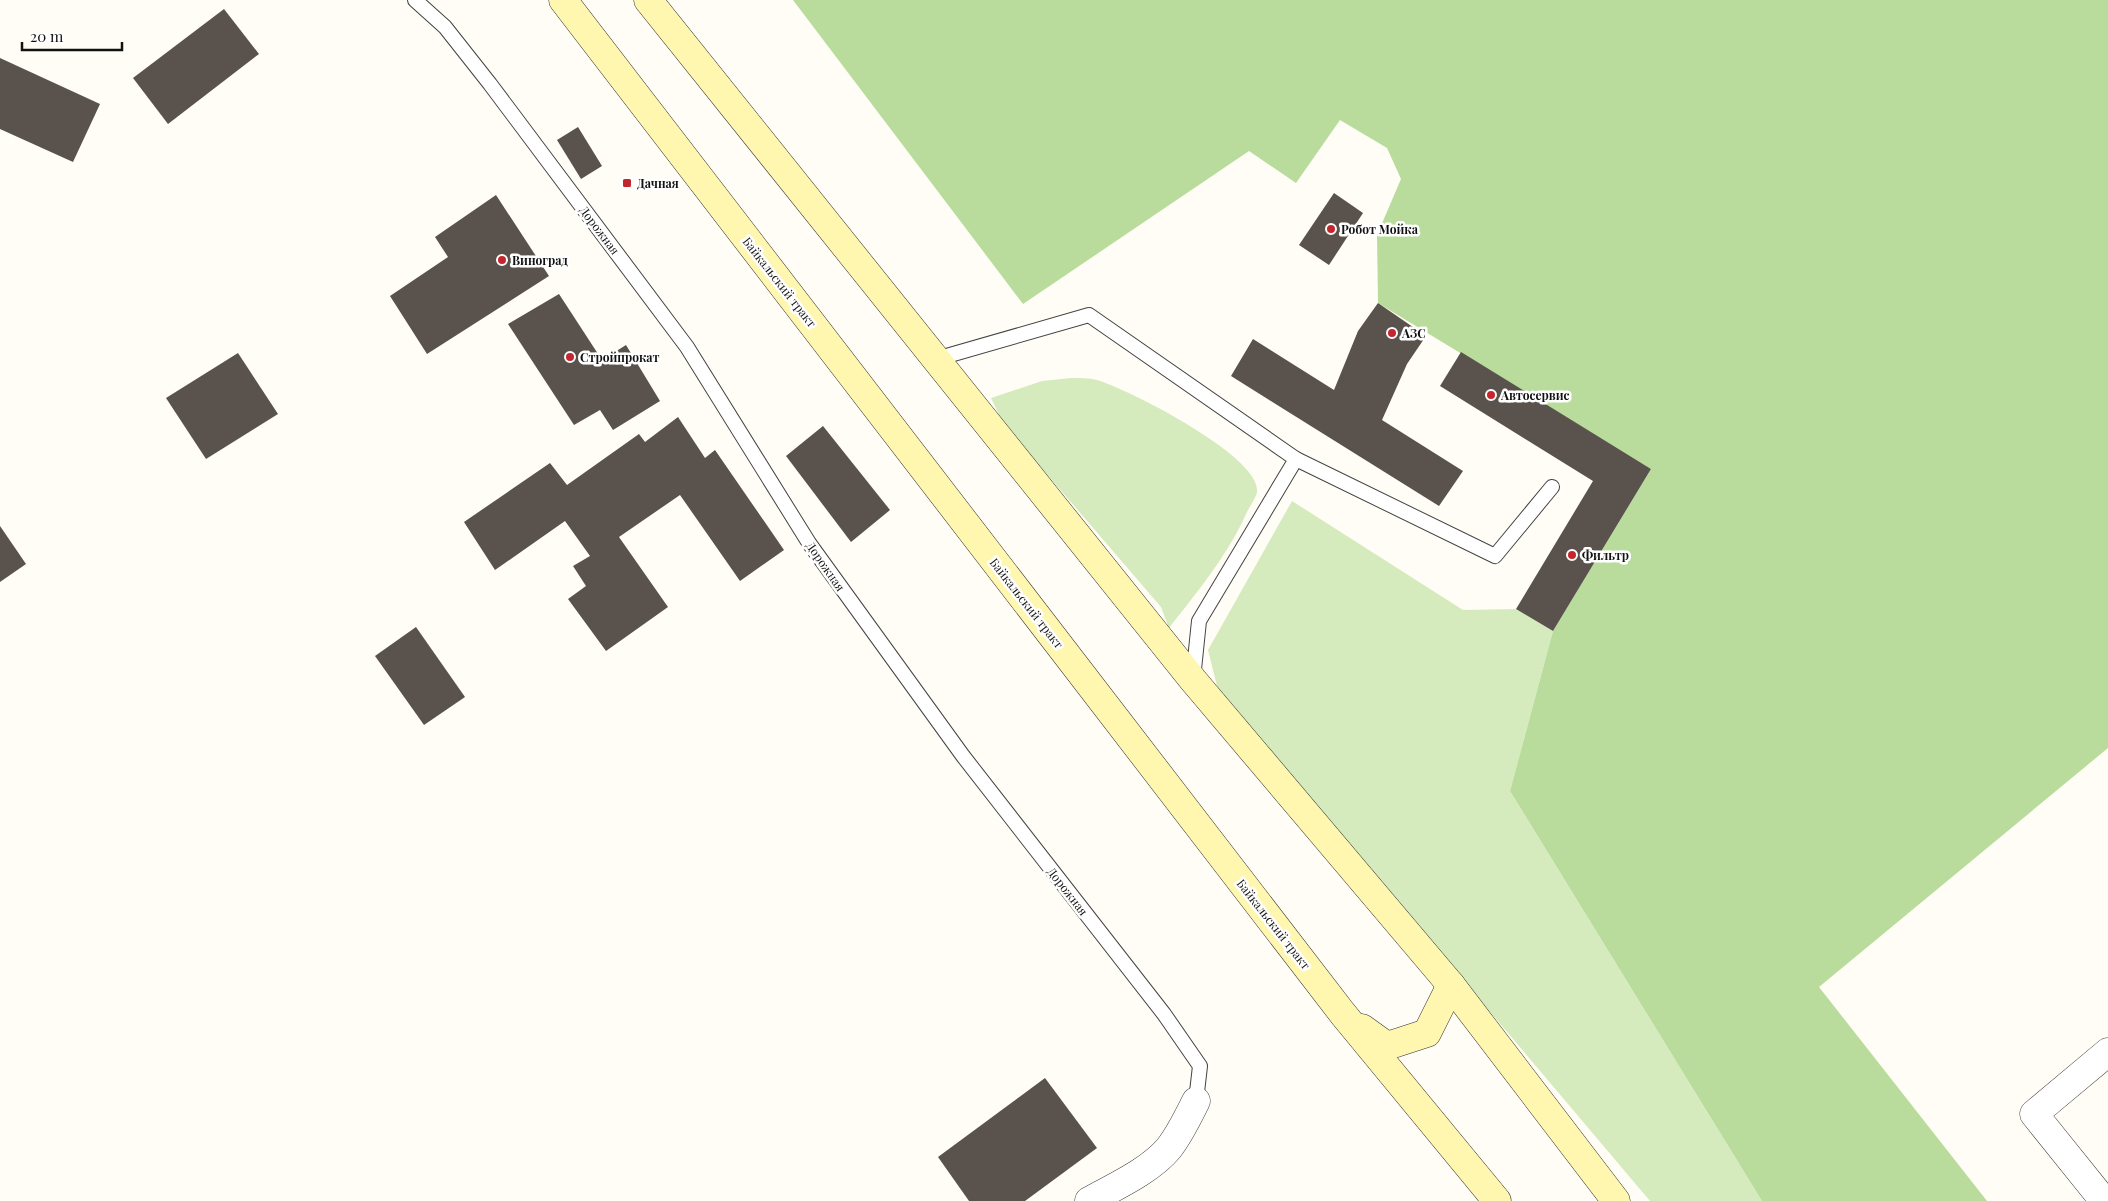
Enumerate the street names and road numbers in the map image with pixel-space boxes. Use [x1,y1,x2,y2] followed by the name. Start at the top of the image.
[576,202,624,258] street label: Дорожная
[740,234,820,331] street label: Байкальский тракт
[803,538,849,594] street label: Дорожная
[987,555,1067,652] street label: Байкальский тракт
[1044,864,1092,919] street label: Дорожная
[1234,876,1314,973] street label: Байкальский тракт

